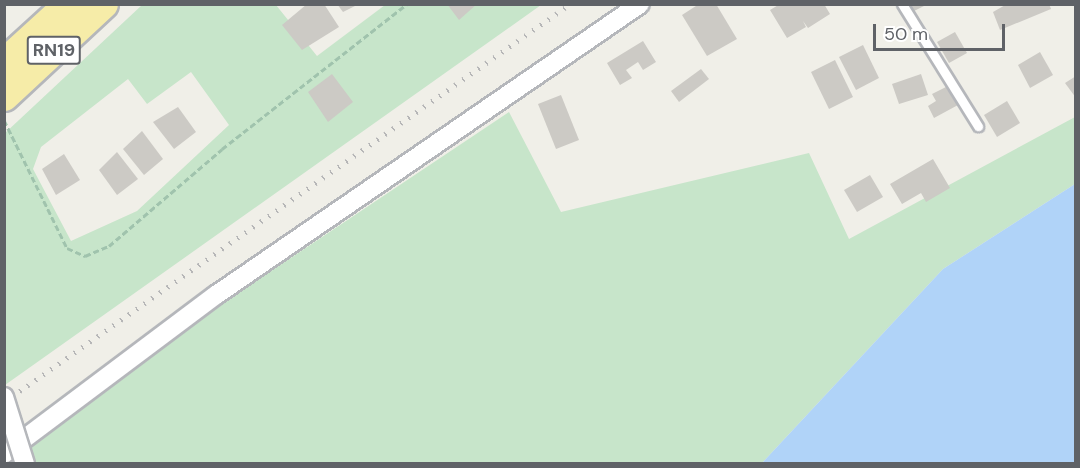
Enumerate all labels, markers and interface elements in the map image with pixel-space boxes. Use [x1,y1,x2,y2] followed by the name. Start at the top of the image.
[876,12,1008,50] scale bar
[884,22,928,46] text: 50 m
[26,35,82,65] road number: RN19

